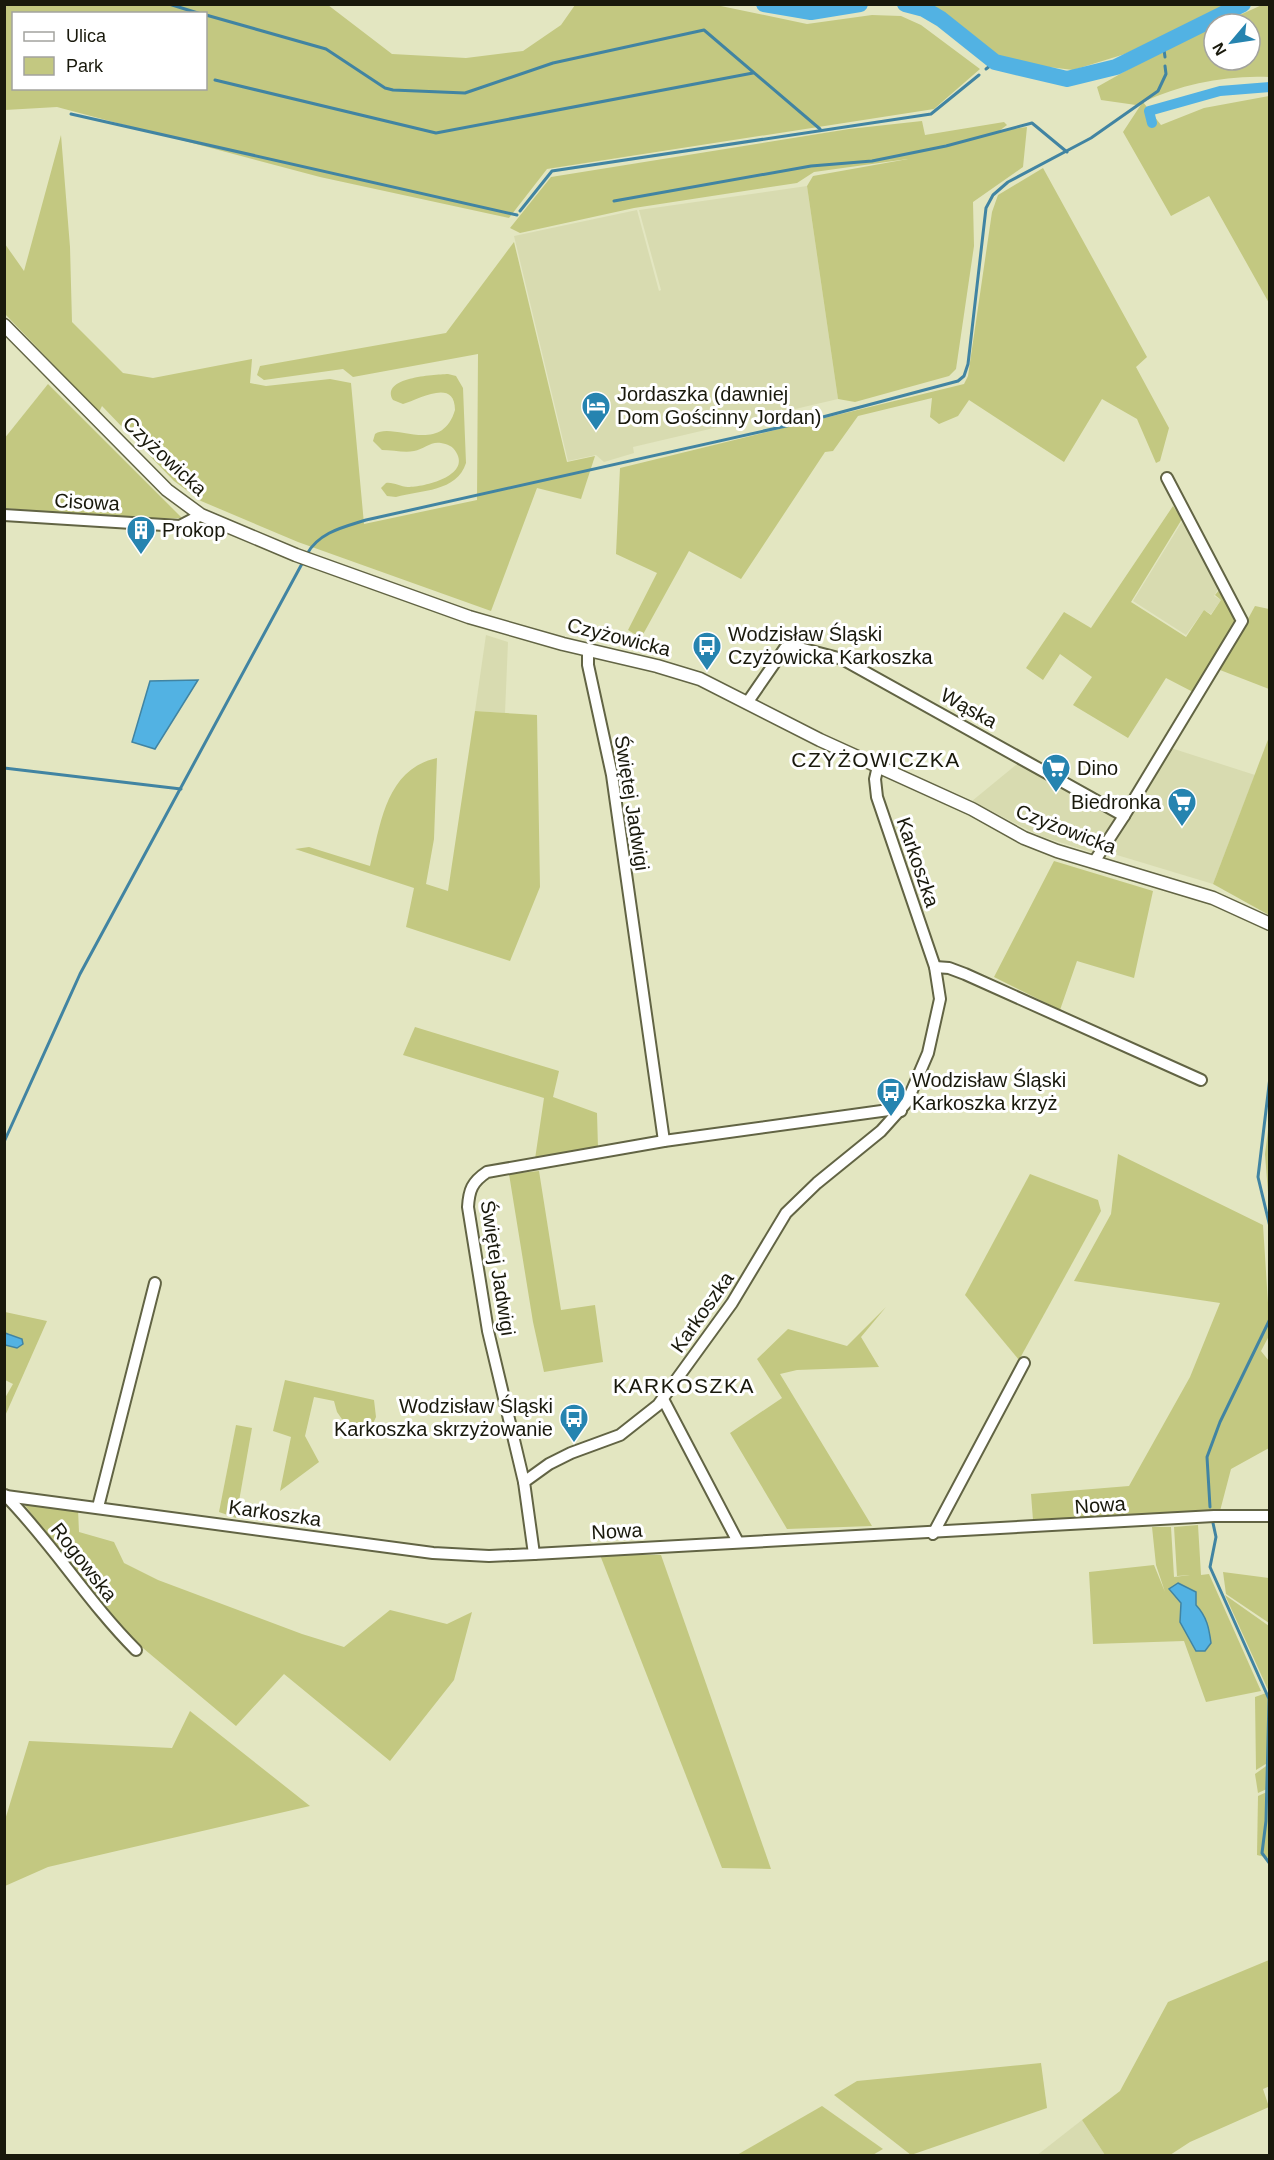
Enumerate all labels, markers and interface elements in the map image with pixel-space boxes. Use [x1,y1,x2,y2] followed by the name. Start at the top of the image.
[12,12,207,90] legend
[1202,12,1262,72] north arrow
[66,26,107,46] text: Ulica
[1209,40,1230,58] text: N
[66,56,104,76] text: Park
[617,383,822,428] place label: Jordaszka (dawniej Dom Gościnny Jordan)
[580,390,612,432] hotel icon: Jordaszka (dawniej Dom Gościnny Jordan)
[119,412,212,501] street label: Czyżowicka
[54,489,121,515] street label: Cisowa
[125,514,157,556] building icon: Prokop
[162,519,225,541] place label: Prokop
[565,614,674,661] street label: Czyżowicka
[728,622,933,668] place label: Wodzisław Śląski Czyżowicka Karkoszka
[691,630,723,672] bus stop icon: Wodzisław Śląski Czyżowicka Karkoszka
[937,684,1002,733] street label: Wąska
[610,734,655,872] street label: Świętej Jadwigi
[791,748,961,771] district label: CZYŻOWICZKA
[1040,752,1072,794] supermarket icon: Dino
[1077,757,1118,779] place label: Dino
[1166,786,1198,828] supermarket icon: Biedronka
[1071,791,1162,813] place label: Biedronka
[1013,800,1120,859] street label: Czyżowicka
[892,814,944,911] street label: Karkoszka
[912,1068,1066,1114] place label: Wodzisław Śląski Karkoszka krzyż
[875,1076,907,1118] bus stop icon: Wodzisław Śląski Karkoszka krzyż
[476,1199,521,1337] street label: Świętej Jadwigi
[666,1267,738,1357] street label: Karkoszka
[613,1374,755,1397] district label: KARKOSZKA
[334,1394,553,1440] place label: Wodzisław Śląski Karkoszka skrzyżowanie
[558,1402,590,1444] bus stop icon: Wodzisław Śląski Karkoszka skrzyżowanie
[1074,1492,1127,1518] street label: Nowa
[227,1496,324,1531] street label: Karkoszka
[47,1518,122,1606] street label: Rogowska
[591,1519,644,1543] street label: Nowa

